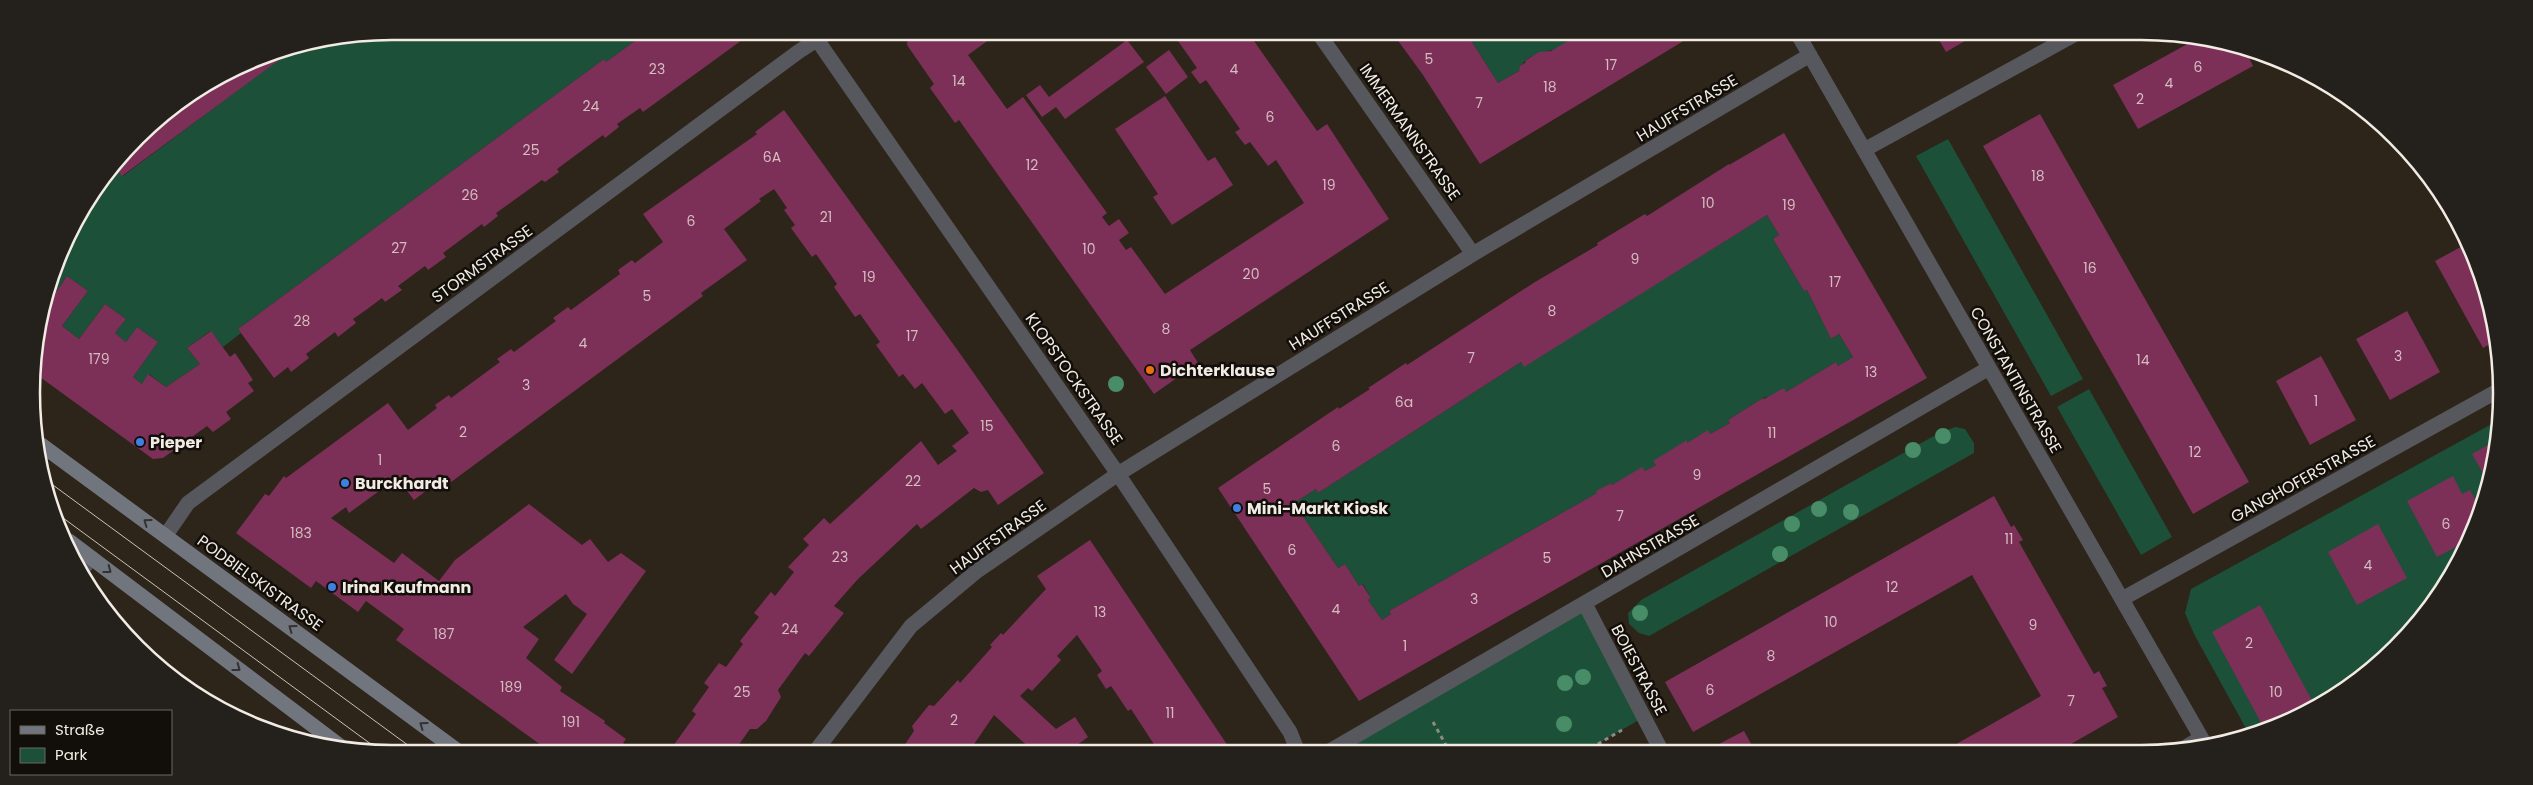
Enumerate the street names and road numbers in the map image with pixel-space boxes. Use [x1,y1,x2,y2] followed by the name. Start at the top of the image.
[1354,59,1466,205] street label: IMMERMANNSTRASSE
[1632,69,1742,147] street label: HAUFFSTRASSE
[427,220,537,308] street label: STORMSTRASSE
[1284,276,1394,356] street label: HAUFFSTRASSE
[1965,303,2067,457] street label: CONSTANTINSTRASSE
[1020,308,1128,450] street label: KLOPSTOCKSTRASSE
[2227,430,2379,528] street label: GANGHOFERSTRASSE
[945,494,1051,580] street label: HAUFFSTRASSE
[1597,509,1703,583] street label: DAHNSTRASSE
[192,529,328,637] street label: PODBIELSKISTRASSE
[1605,620,1673,720] street label: BOIESTRASSE

